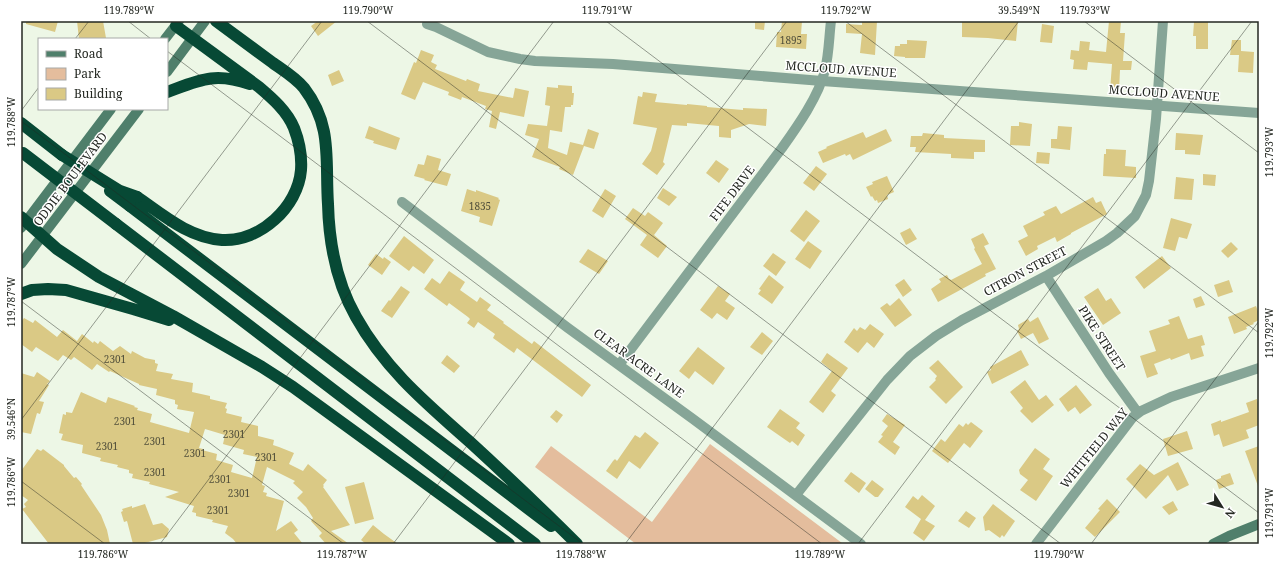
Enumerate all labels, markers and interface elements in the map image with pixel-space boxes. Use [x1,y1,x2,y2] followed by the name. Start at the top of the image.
[104,3,155,17] text: 119.789°W
[343,3,394,17] text: 119.790°W
[582,3,633,17] text: 119.791°W
[821,3,872,17] text: 119.792°W
[998,3,1040,17] text: 39.549°N
[1060,3,1111,17] text: 119.793°W
[780,33,802,47] house number: 1895
[38,38,168,110] legend
[74,45,104,62] text: Road
[785,57,897,81] street label: MCCLOUD AVENUE
[74,65,102,82] text: Park
[1108,81,1220,105] street label: MCCLOUD AVENUE
[74,85,123,102] text: Building
[4,96,18,147] text: 119.788°W
[1262,126,1276,177] text: 119.793°W
[29,128,111,229] street label: ODDIE BOULEVARD
[705,162,759,224] street label: FIFE DRIVE
[469,199,491,213] house number: 1835
[980,242,1070,300] street label: CITRON STREET
[4,276,18,327] text: 119.787°W
[1075,302,1130,374] street label: PIKE STREET
[1262,307,1276,358] text: 119.792°W
[590,324,688,402] street label: CLEAR ACRE LANE
[104,352,126,366] house number: 2301
[4,398,18,440] text: 39.546°N
[1056,404,1132,492] street label: WHITFIELD WAY
[114,414,136,428] house number: 2301
[223,427,245,441] house number: 2301
[144,434,166,448] house number: 2301
[96,439,118,453] house number: 2301
[184,446,206,460] house number: 2301
[255,450,277,464] house number: 2301
[4,456,18,507] text: 119.786°W
[144,465,166,479] house number: 2301
[209,472,231,486] house number: 2301
[228,486,250,500] house number: 2301
[1202,487,1242,527] north arrow
[1262,487,1276,538] text: 119.791°W
[207,503,229,517] house number: 2301
[1222,505,1239,522] text: N
[78,547,129,561] text: 119.786°W
[317,547,368,561] text: 119.787°W
[556,547,607,561] text: 119.788°W
[795,547,846,561] text: 119.789°W
[1034,547,1085,561] text: 119.790°W

